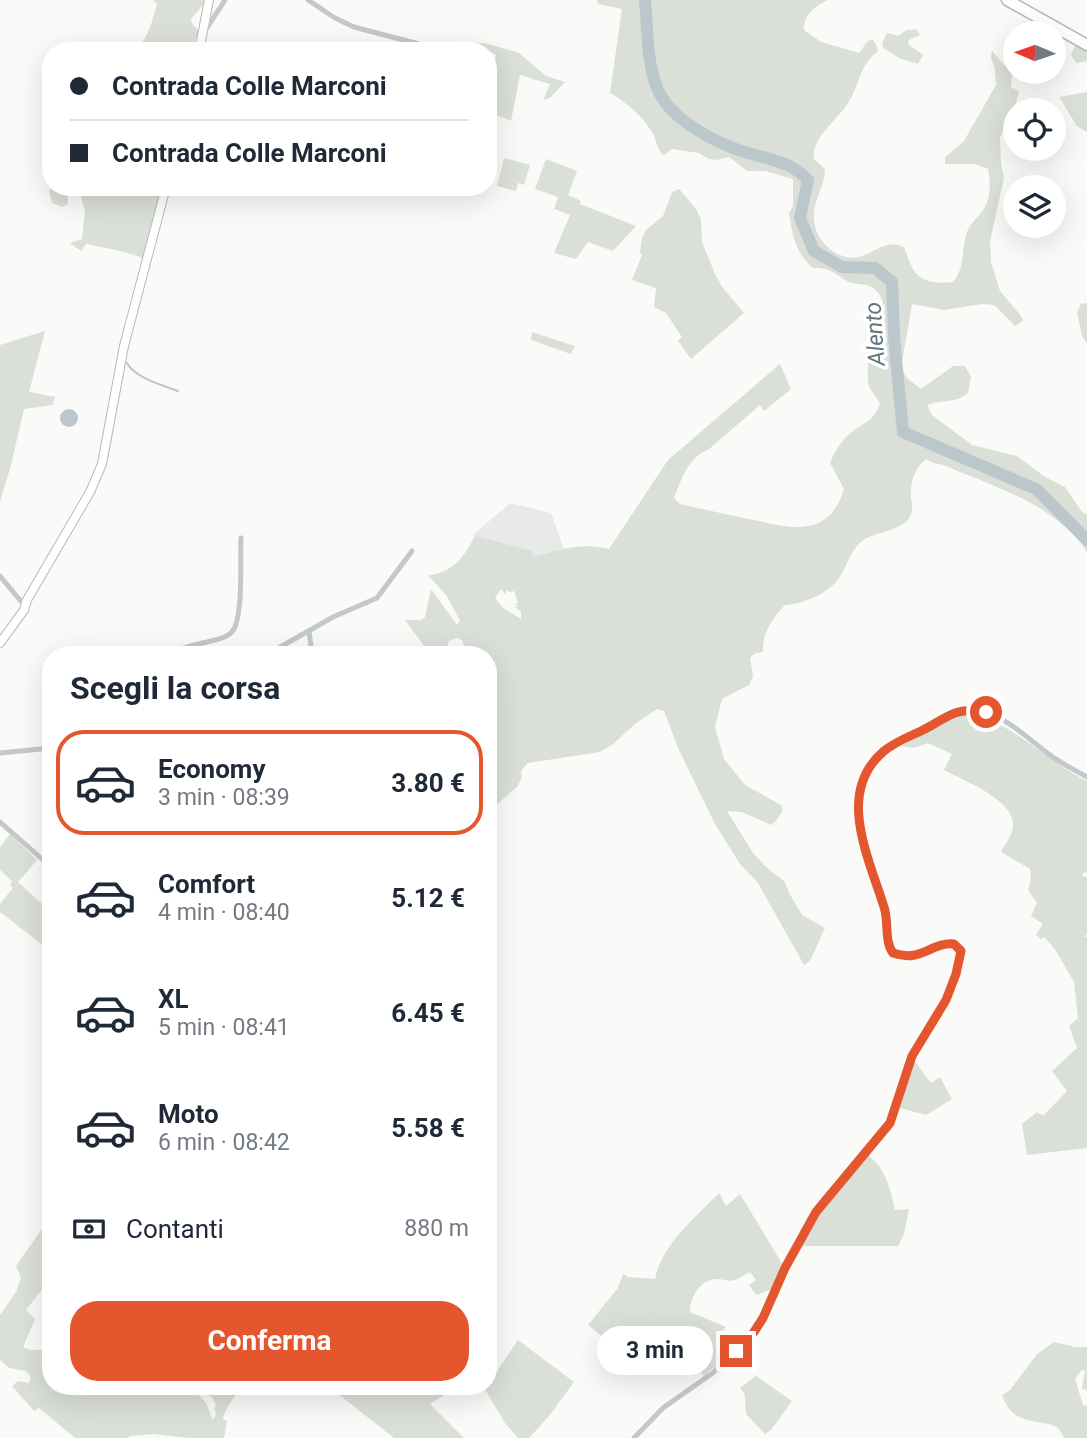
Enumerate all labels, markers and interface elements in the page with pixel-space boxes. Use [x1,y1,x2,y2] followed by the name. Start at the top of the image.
[1003,21,1066,84] north arrow
[1003,21,1066,238] map controls
[112,71,387,101] text: Contrada Colle Marconi
[1003,98,1066,161] button: locate
[112,138,387,168] text: Contrada Colle Marconi
[1003,175,1066,238] button: layers
[859,301,891,368] water label: Alento
[70,669,280,707] text: Scegli la corsa
[970,696,1002,728] route start
[74,751,137,814] icon: car
[158,754,265,784] text: Economy
[391,768,465,798] text: 3.80 €
[158,784,290,811] text: 3 min · 08:39
[74,866,137,929] icon: car
[158,869,255,899] text: Comfort
[391,883,465,913] text: 5.12 €
[158,899,290,926] text: 4 min · 08:40
[74,981,137,1044] icon: car
[158,984,189,1014] text: XL
[391,998,465,1028] text: 6.45 €
[158,1014,290,1041] text: 5 min · 08:41
[74,1096,137,1159] icon: car
[158,1099,219,1129] text: Moto
[391,1113,465,1143] text: 5.58 €
[158,1129,290,1156] text: 6 min · 08:42
[70,1210,108,1248] icon: cash
[126,1214,224,1244] text: Contanti
[404,1215,469,1242] text: 880 m
[70,1301,469,1381] button: Conferma
[596,1326,712,1376] callout: 3 min
[720,1335,752,1367] route end
[626,1337,684,1364] text: 3 min

